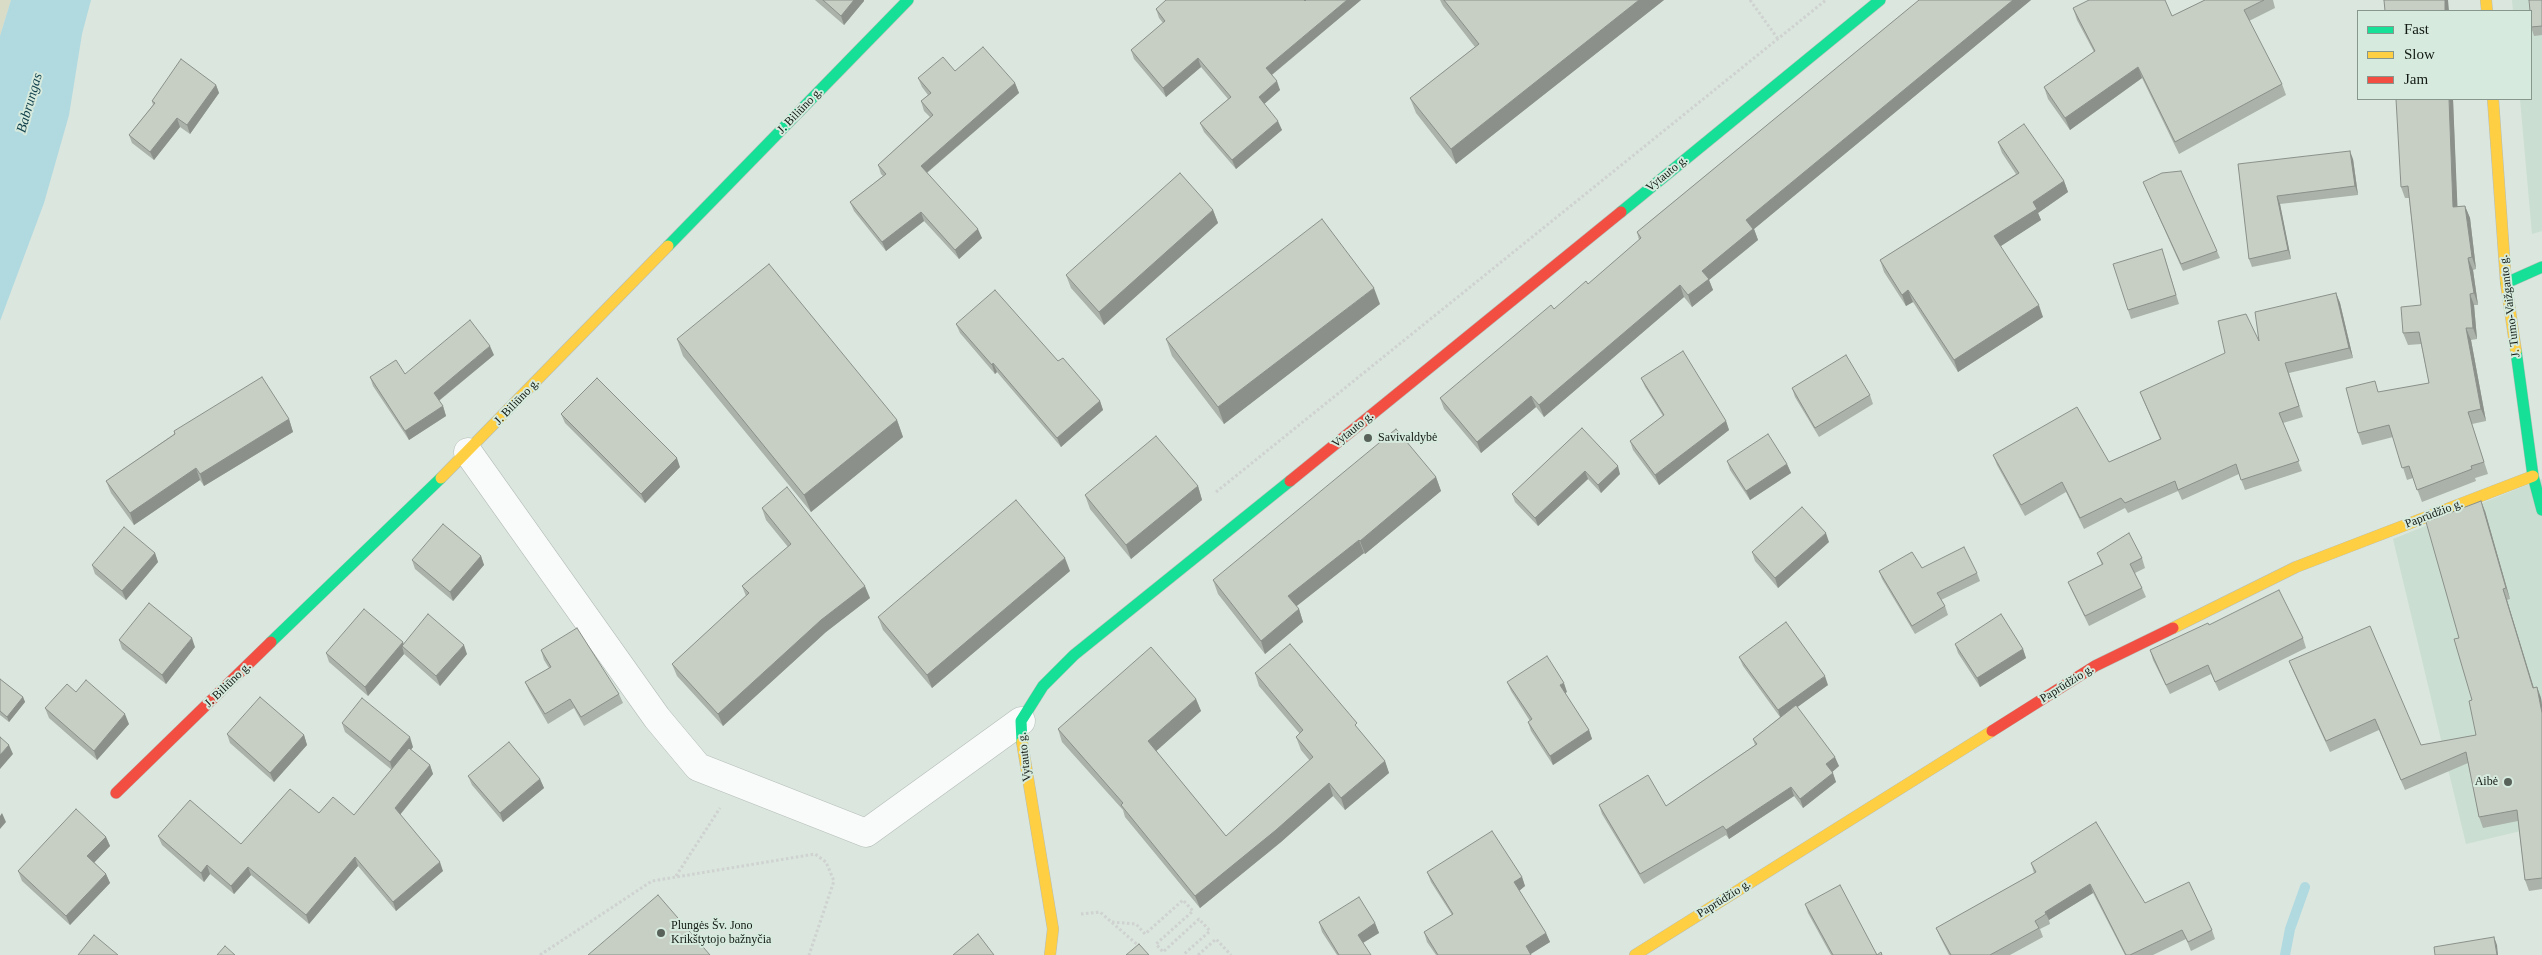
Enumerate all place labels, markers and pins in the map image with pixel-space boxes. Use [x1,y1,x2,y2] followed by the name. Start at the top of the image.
[1378,431,1437,445] place label: Savivaldybė
[1362,432,1374,444] marker: Savivaldybė
[2475,775,2498,789] place label: Aibė
[2502,776,2514,788] marker: Aibė
[671,919,771,947] place label: Plungės Šv. Jono Krikštytojo bažnyčia
[655,927,667,939] marker: Plungės Šv. Jono Krikštytojo bažnyčia

